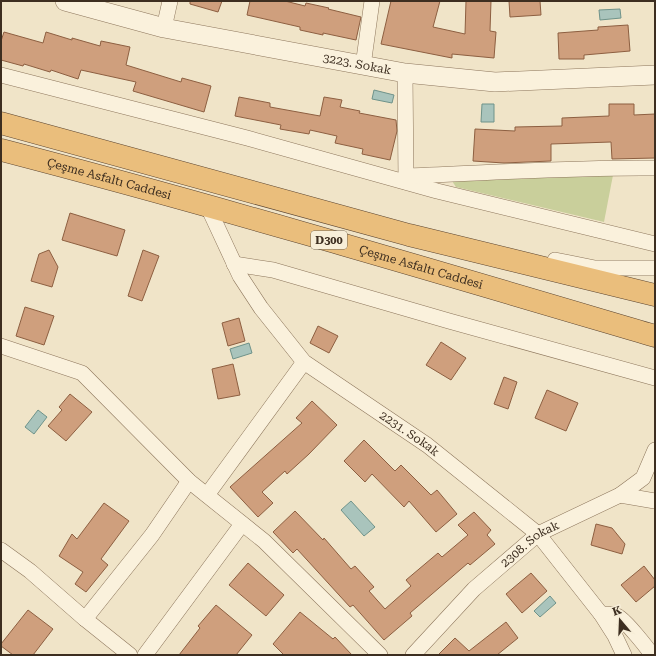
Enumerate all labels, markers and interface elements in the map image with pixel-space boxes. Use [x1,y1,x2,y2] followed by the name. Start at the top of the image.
[322,51,393,77] street label: 3223. Sokak
[45,155,173,203] street label: Çeşme Asfaltı Caddesi
[311,231,347,249] road number: D300
[357,242,485,292] street label: Çeşme Asfaltı Caddesi
[377,408,442,459] street label: 2231. Sokak
[498,518,562,570] street label: 2308. Sokak
[600,600,640,640] north arrow
[611,603,623,619] text: K

